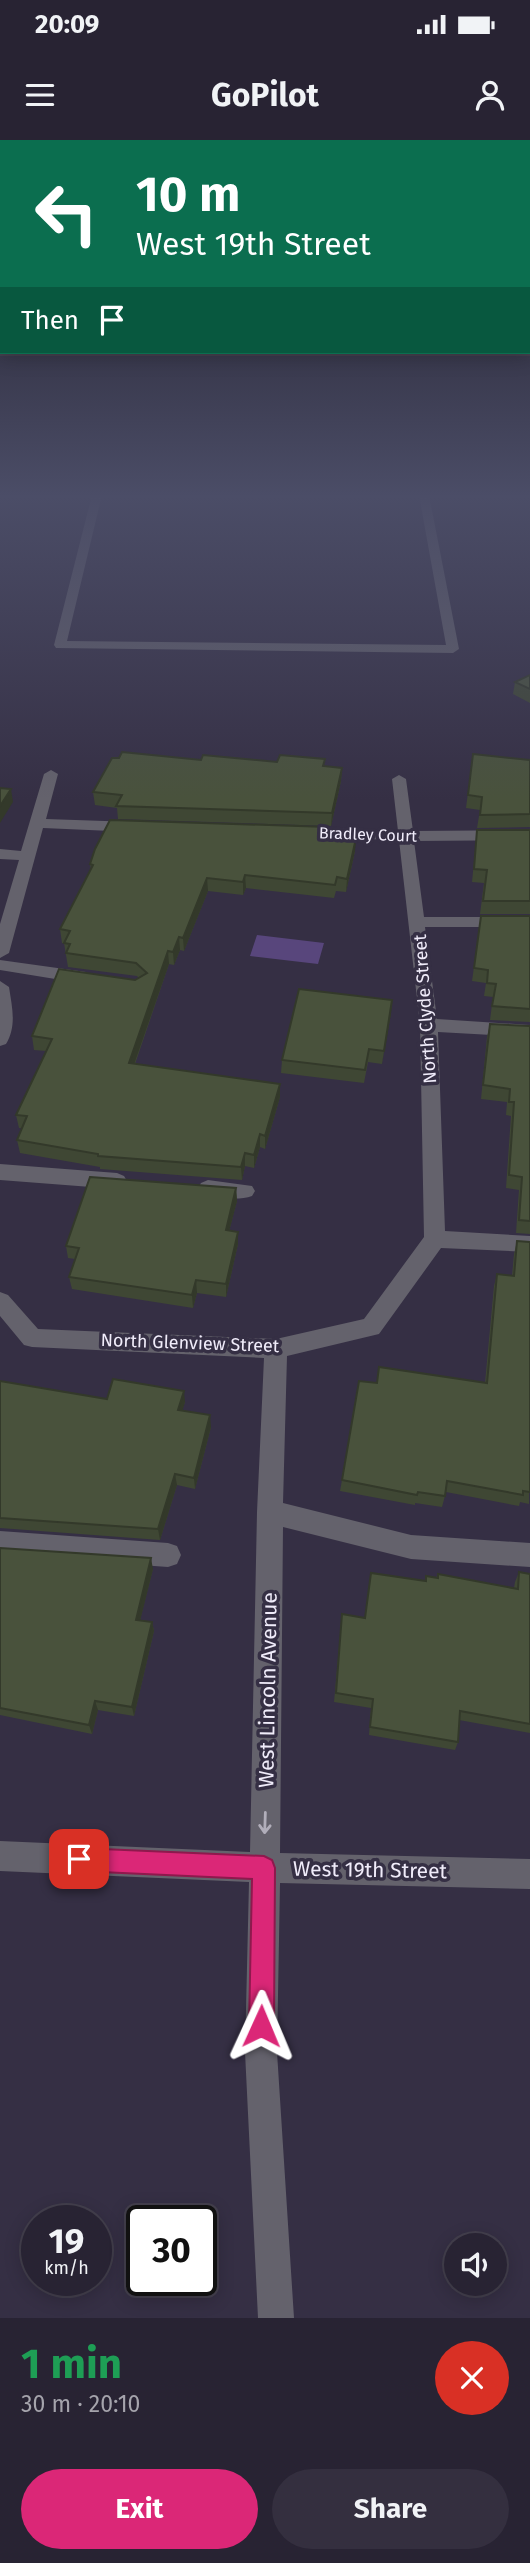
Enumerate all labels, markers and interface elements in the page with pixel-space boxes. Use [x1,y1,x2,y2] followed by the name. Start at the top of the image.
[35,9,99,40] text: 20:09
[21,76,59,114] icon: menu
[211,76,319,114] text: GoPilot
[471,76,509,114] icon: person
[136,165,240,224] text: 10 m
[21,168,112,259] icon: left
[136,225,371,263] text: West 19th Street
[93,301,131,339] icon: arrive
[21,305,79,336] text: Then
[319,823,418,846] street label: Bradley Court
[409,933,441,1084] street label: North Clyde Street
[100,1329,280,1357] street label: North Glenview Street
[253,1592,283,1788] street label: West Lincoln Avenue
[259,1812,272,1835] one-way arrow
[49,1829,109,1889] pin
[60,1840,98,1878] icon: arrive
[293,1856,448,1884] street label: West 19th Street
[224,1989,298,2063] position arrow
[126,2205,217,2296] speed limit sign: 30
[49,2220,84,2262] text: 19
[444,2233,507,2296] map controls
[444,2233,507,2296] button: sound
[44,2257,89,2279] text: km/h
[21,2339,122,2389] text: 1 min
[435,2341,509,2415] button: close
[21,2390,140,2418] text: 30 m · 20:10
[21,2469,258,2549] button: Exit
[272,2469,509,2549] button: Share

